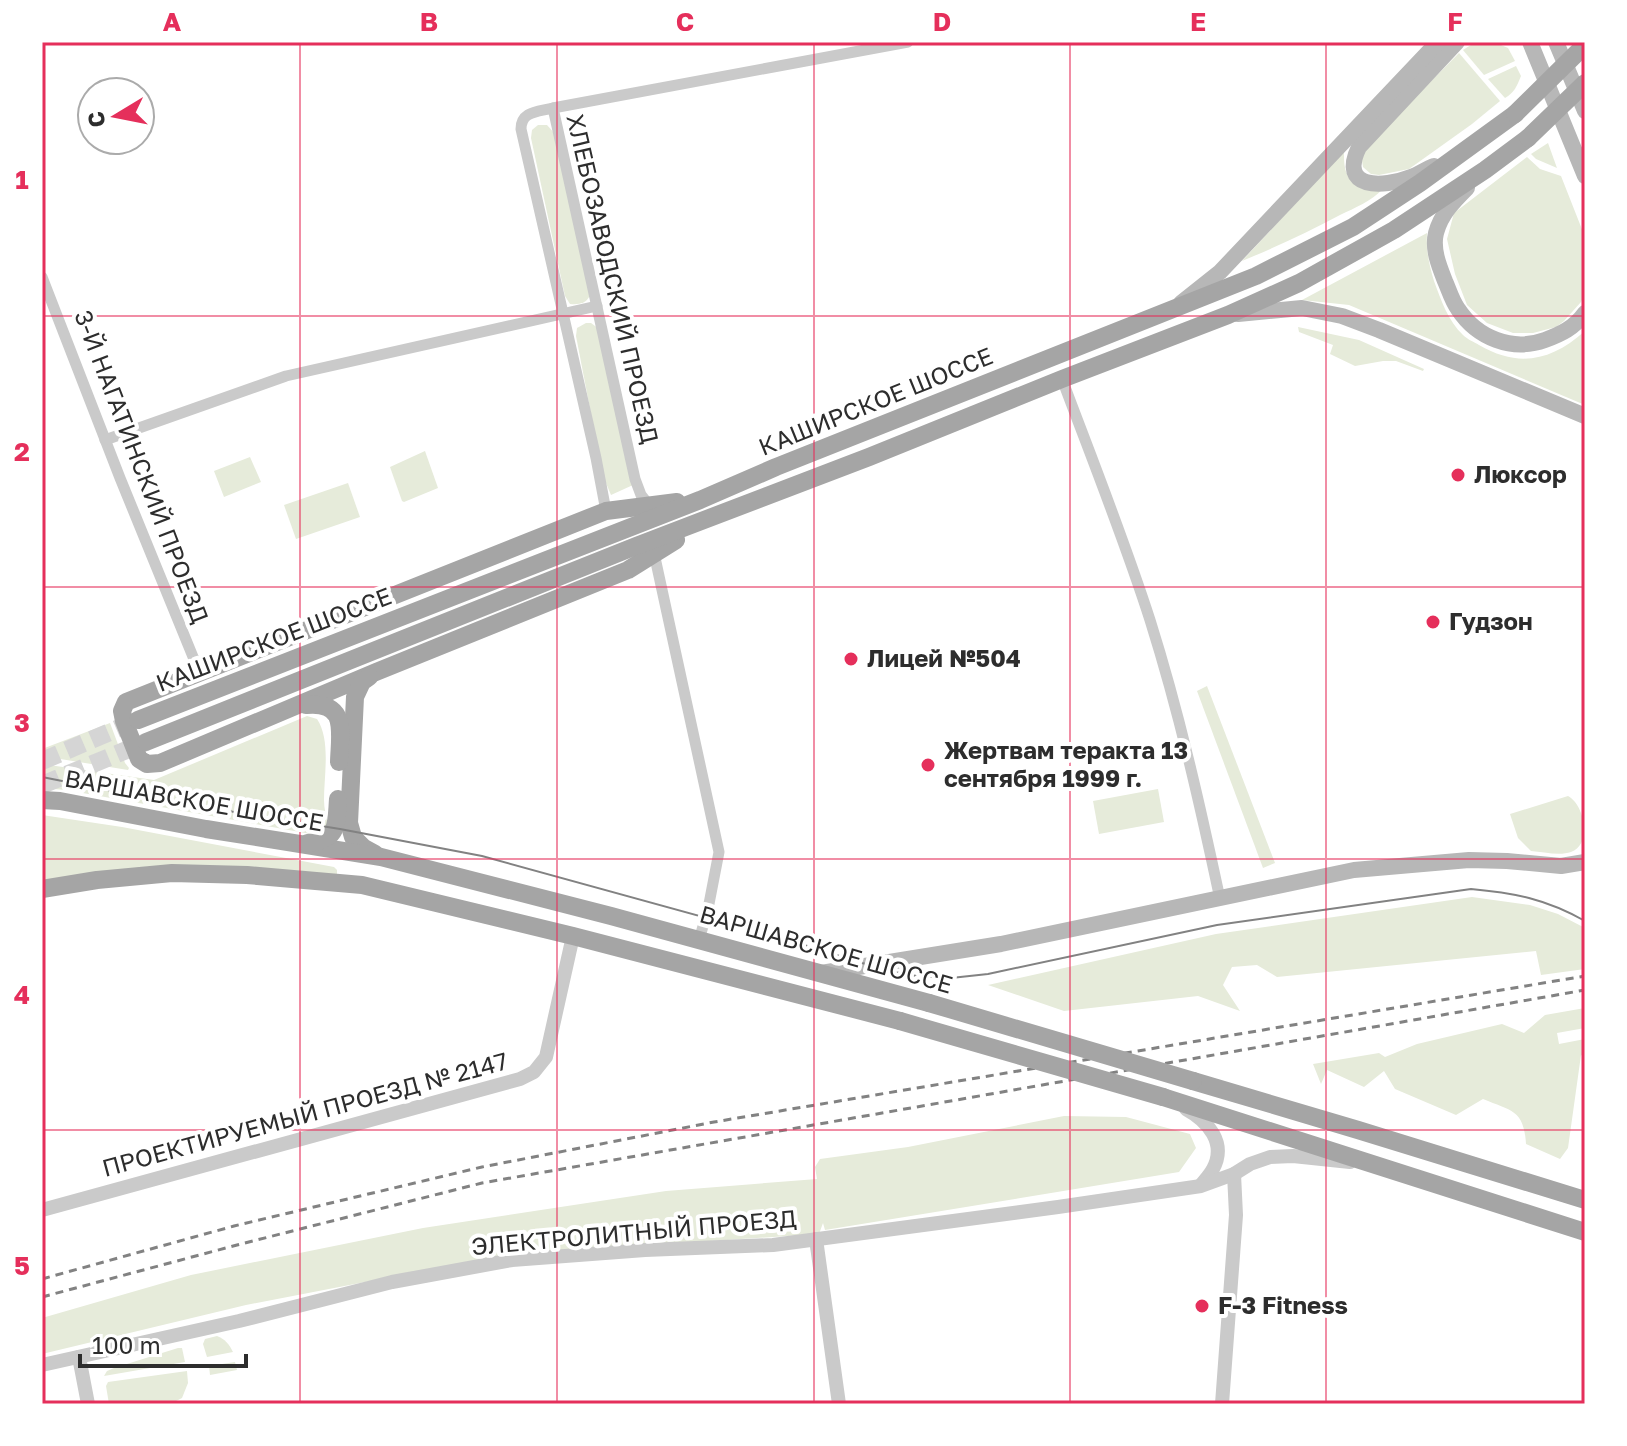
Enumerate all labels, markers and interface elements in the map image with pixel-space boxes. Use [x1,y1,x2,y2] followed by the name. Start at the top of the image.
[163,6,182,37] text: A
[420,6,438,37] text: B
[676,6,694,37] text: C
[933,6,951,37] text: D
[1190,6,1206,37] text: E
[1447,6,1463,37] text: F
[76,76,156,156] north arrow
[81,110,110,130] text: С
[561,111,666,446] street label: ХЛЕБОЗАВОДСКИЙ ПРОЕЗД
[15,164,29,195] text: 1
[69,306,216,627] street label: 3-Й НАГАТИНСКИЙ ПРОЕЗД
[754,340,997,461] street label: КАШИРСКОЕ ШОССЕ
[14,436,30,467] text: 2
[1474,459,1567,488] place label: Люксор
[1449,466,1467,484] marker: Люксор
[152,580,395,697] street label: КАШИРСКОЕ ШОССЕ
[1449,606,1533,635] place label: Гудзон
[1424,613,1442,631] marker: Гудзон
[867,643,1021,672] place label: Лицей №504
[842,650,860,668] marker: Лицей №504
[14,707,30,738] text: 3
[944,735,1188,792] place label: Жертвам теракта 13 сентября 1999 г.
[919,756,937,774] marker: Жертвам теракта 13 сентября 1999 г.
[63,762,326,837] street label: ВАРШАВСКОЕ ШОССЕ
[697,899,956,999] street label: ВАРШАВСКОЕ ШОССЕ
[14,979,30,1010] text: 4
[99,1045,511,1182] street label: ПРОЕКТИРУЕМЫЙ ПРОЕЗД № 2147
[470,1203,798,1260] street label: ЭЛЕКТРОЛИТНЫЙ ПРОЕЗД
[14,1250,30,1281] text: 5
[1218,1290,1348,1319] place label: F-3 Fitness
[1193,1297,1211,1315] marker: F-3 Fitness
[80,1318,246,1368] scale bar
[92,1330,161,1359] text: 100 m

